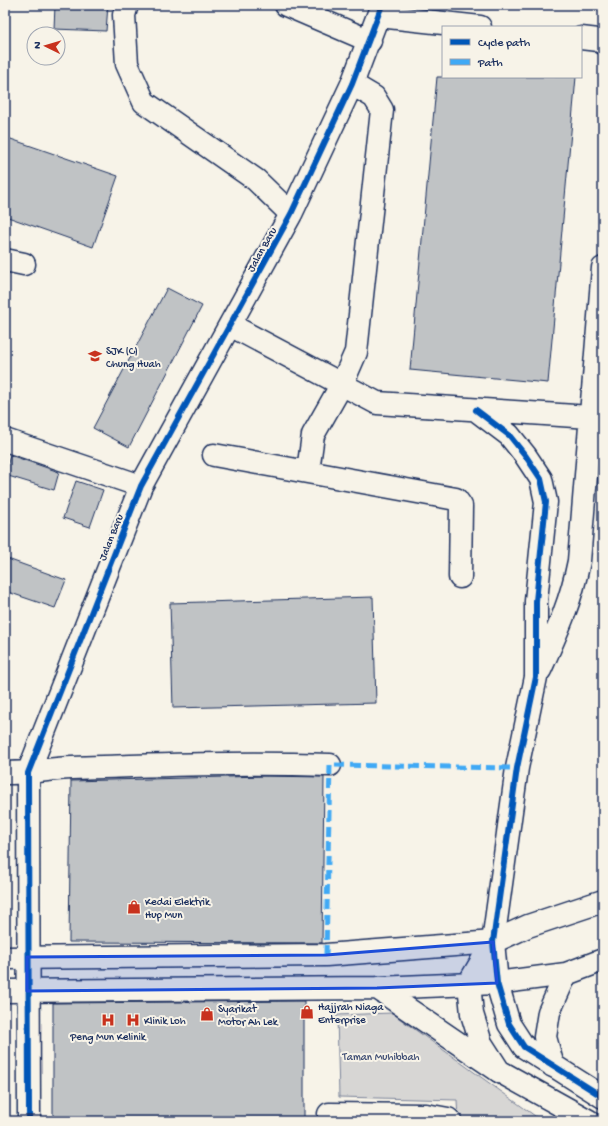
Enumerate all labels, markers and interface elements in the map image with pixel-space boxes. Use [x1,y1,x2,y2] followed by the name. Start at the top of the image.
[26,26,66,66] north arrow
[442,26,582,78] legend
[478,37,531,51] text: Cycle path
[32,41,44,49] text: N
[477,57,503,71] text: Path
[246,226,280,274] street label: Jalan Baru
[106,346,161,371] place label: SJK (C) Chung Huah
[87,348,103,364] school or university icon: SJK (C) Chung Huah
[97,513,127,563] street label: Jalan Baru
[145,897,211,922] place label: Kedai Elektrik Hup Mun
[126,899,142,915] shop icon: Kedai Elektrik Hup Mun
[318,1002,384,1027] place label: Hajjrah Niaga Enterprise
[218,1004,279,1029] place label: Syarikat Motor Ah Lek
[299,1004,315,1020] shop icon: Hajjrah Niaga Enterprise
[199,1006,215,1022] shop icon: Syarikat Motor Ah Lek
[100,1012,116,1028] hospital icon: Peng Mun Kelinik
[125,1012,141,1028] hospital icon: Klinik Loh
[144,1016,186,1028] place label: Klinik Loh
[69,1032,147,1044] place label: Peng Mun Kelinik
[342,1052,419,1064] park label: Taman Muhibbah

